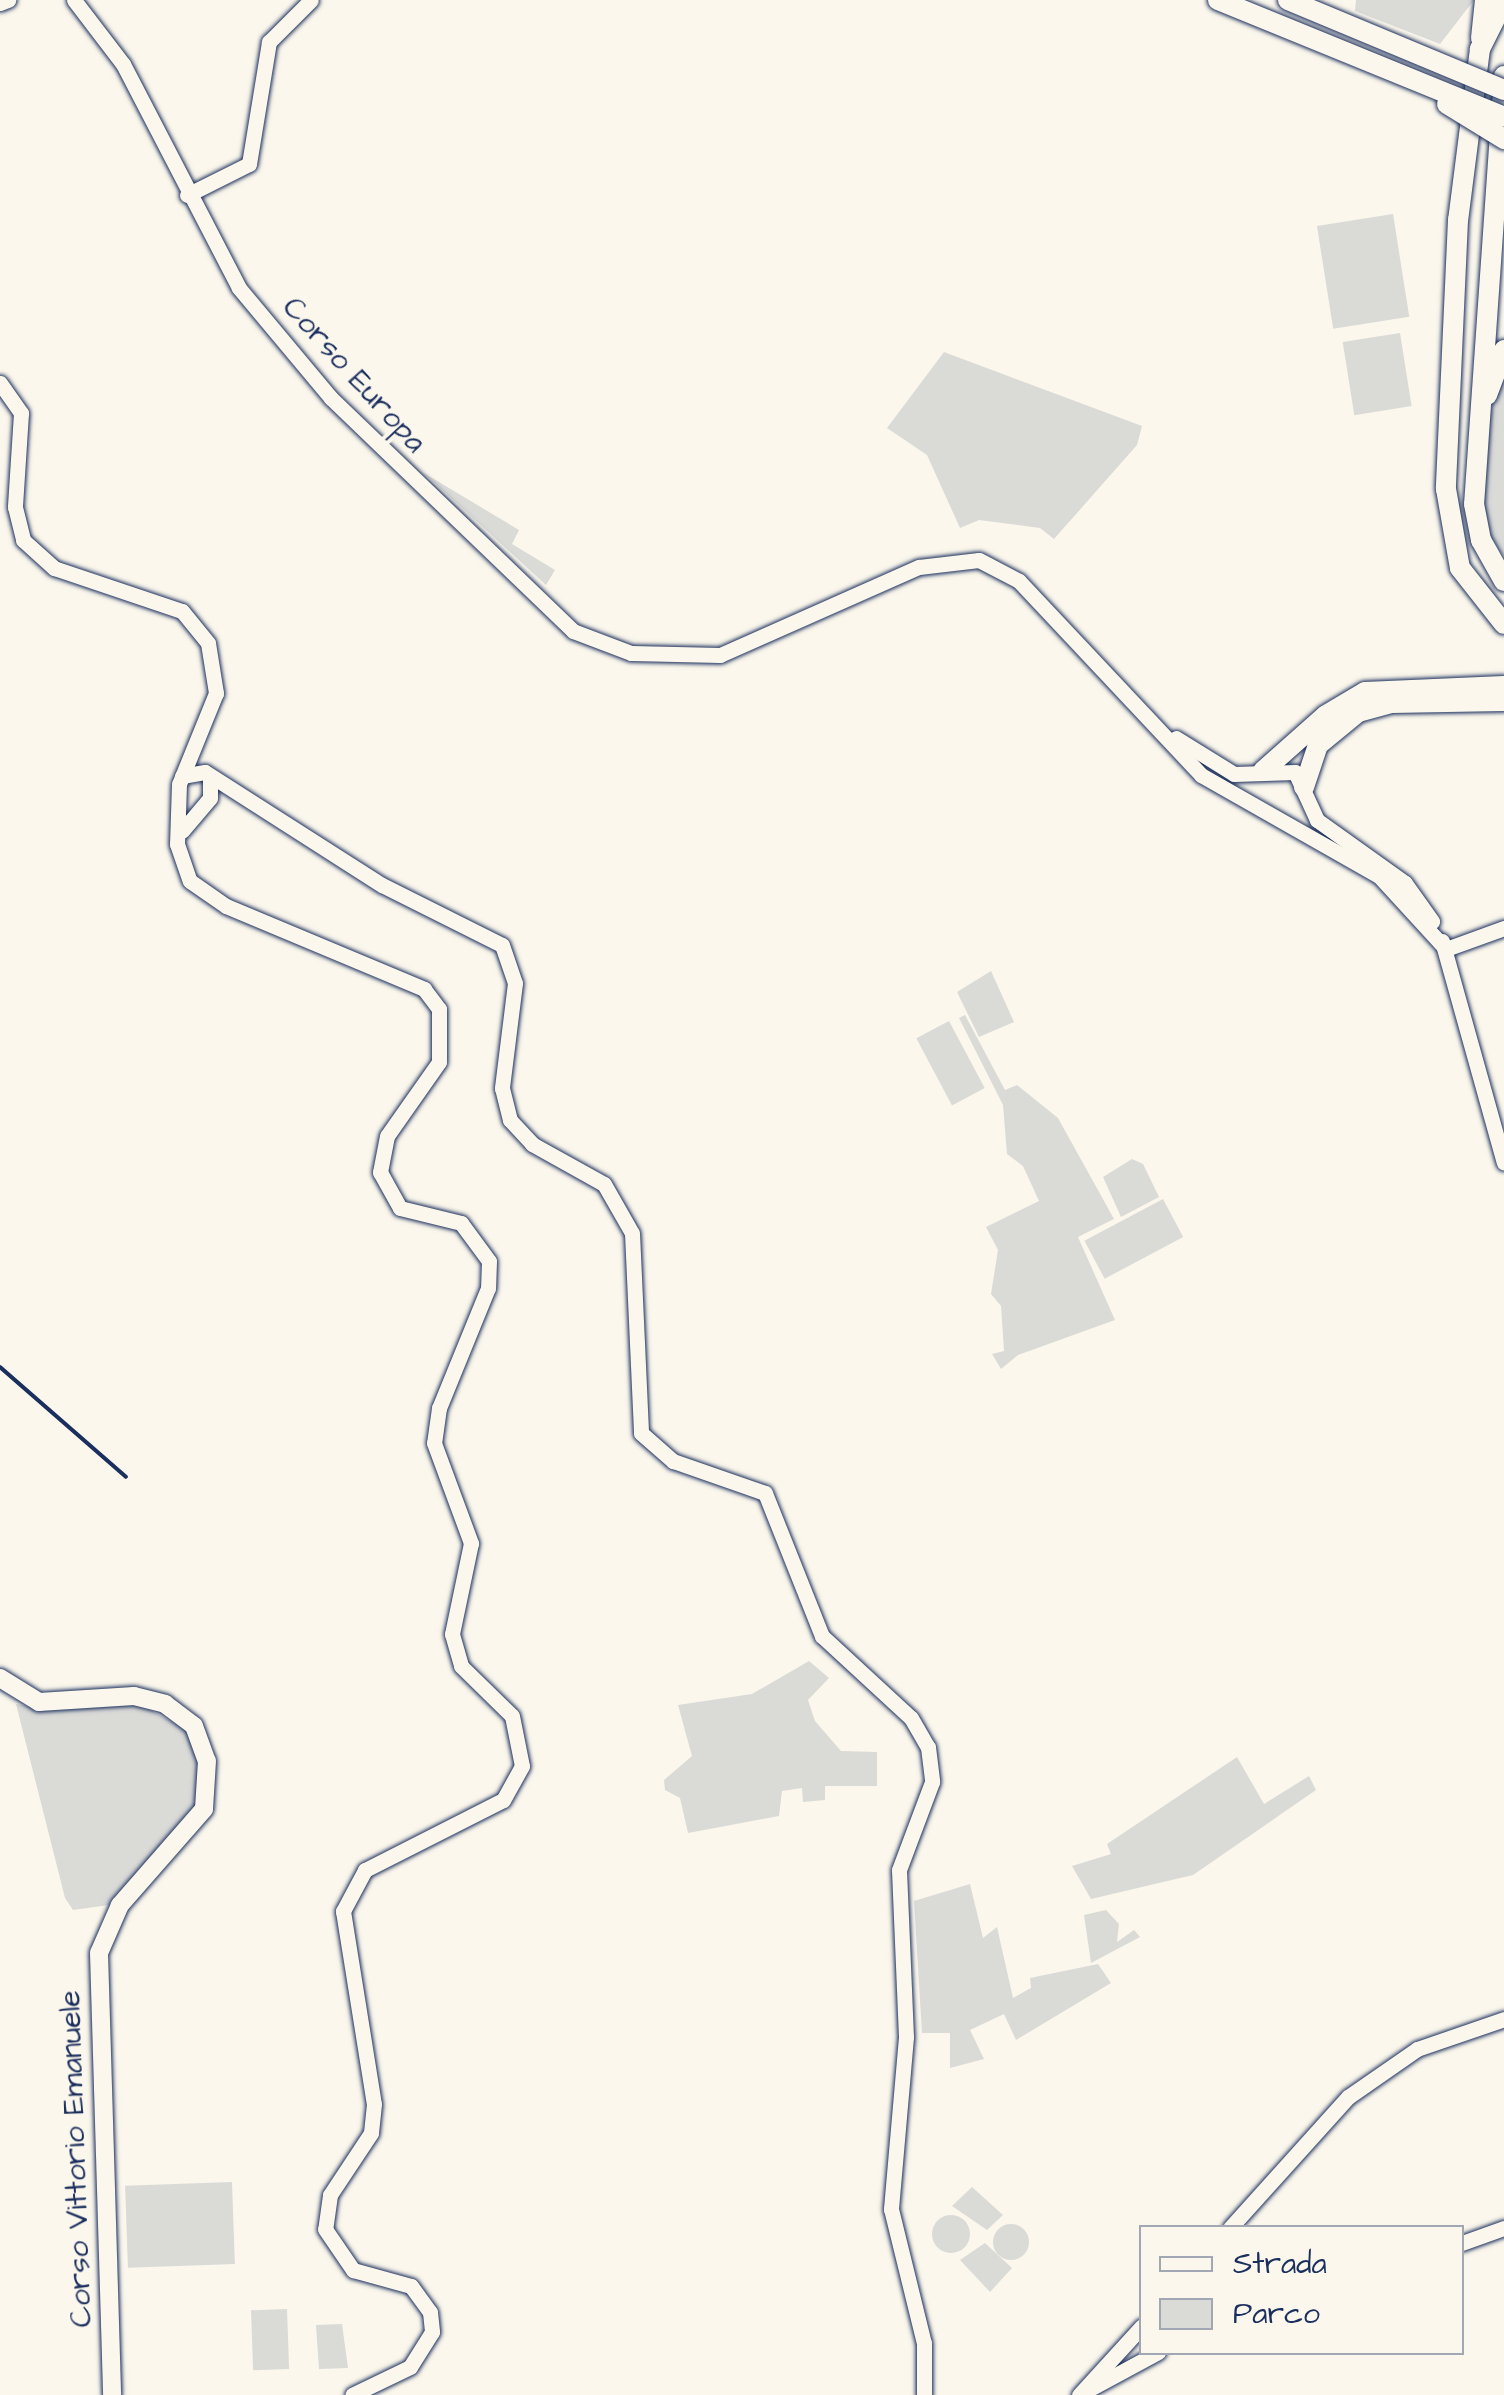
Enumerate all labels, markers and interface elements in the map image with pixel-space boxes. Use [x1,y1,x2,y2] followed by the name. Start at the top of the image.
[275,290,433,460] street label: Corso Europa
[52,1990,100,2328] street label: Corso Vittorio Emanuele
[1139,2225,1464,2355] legend
[1233,2243,1327,2285] text: Strada
[1233,2293,1320,2335] text: Parco

